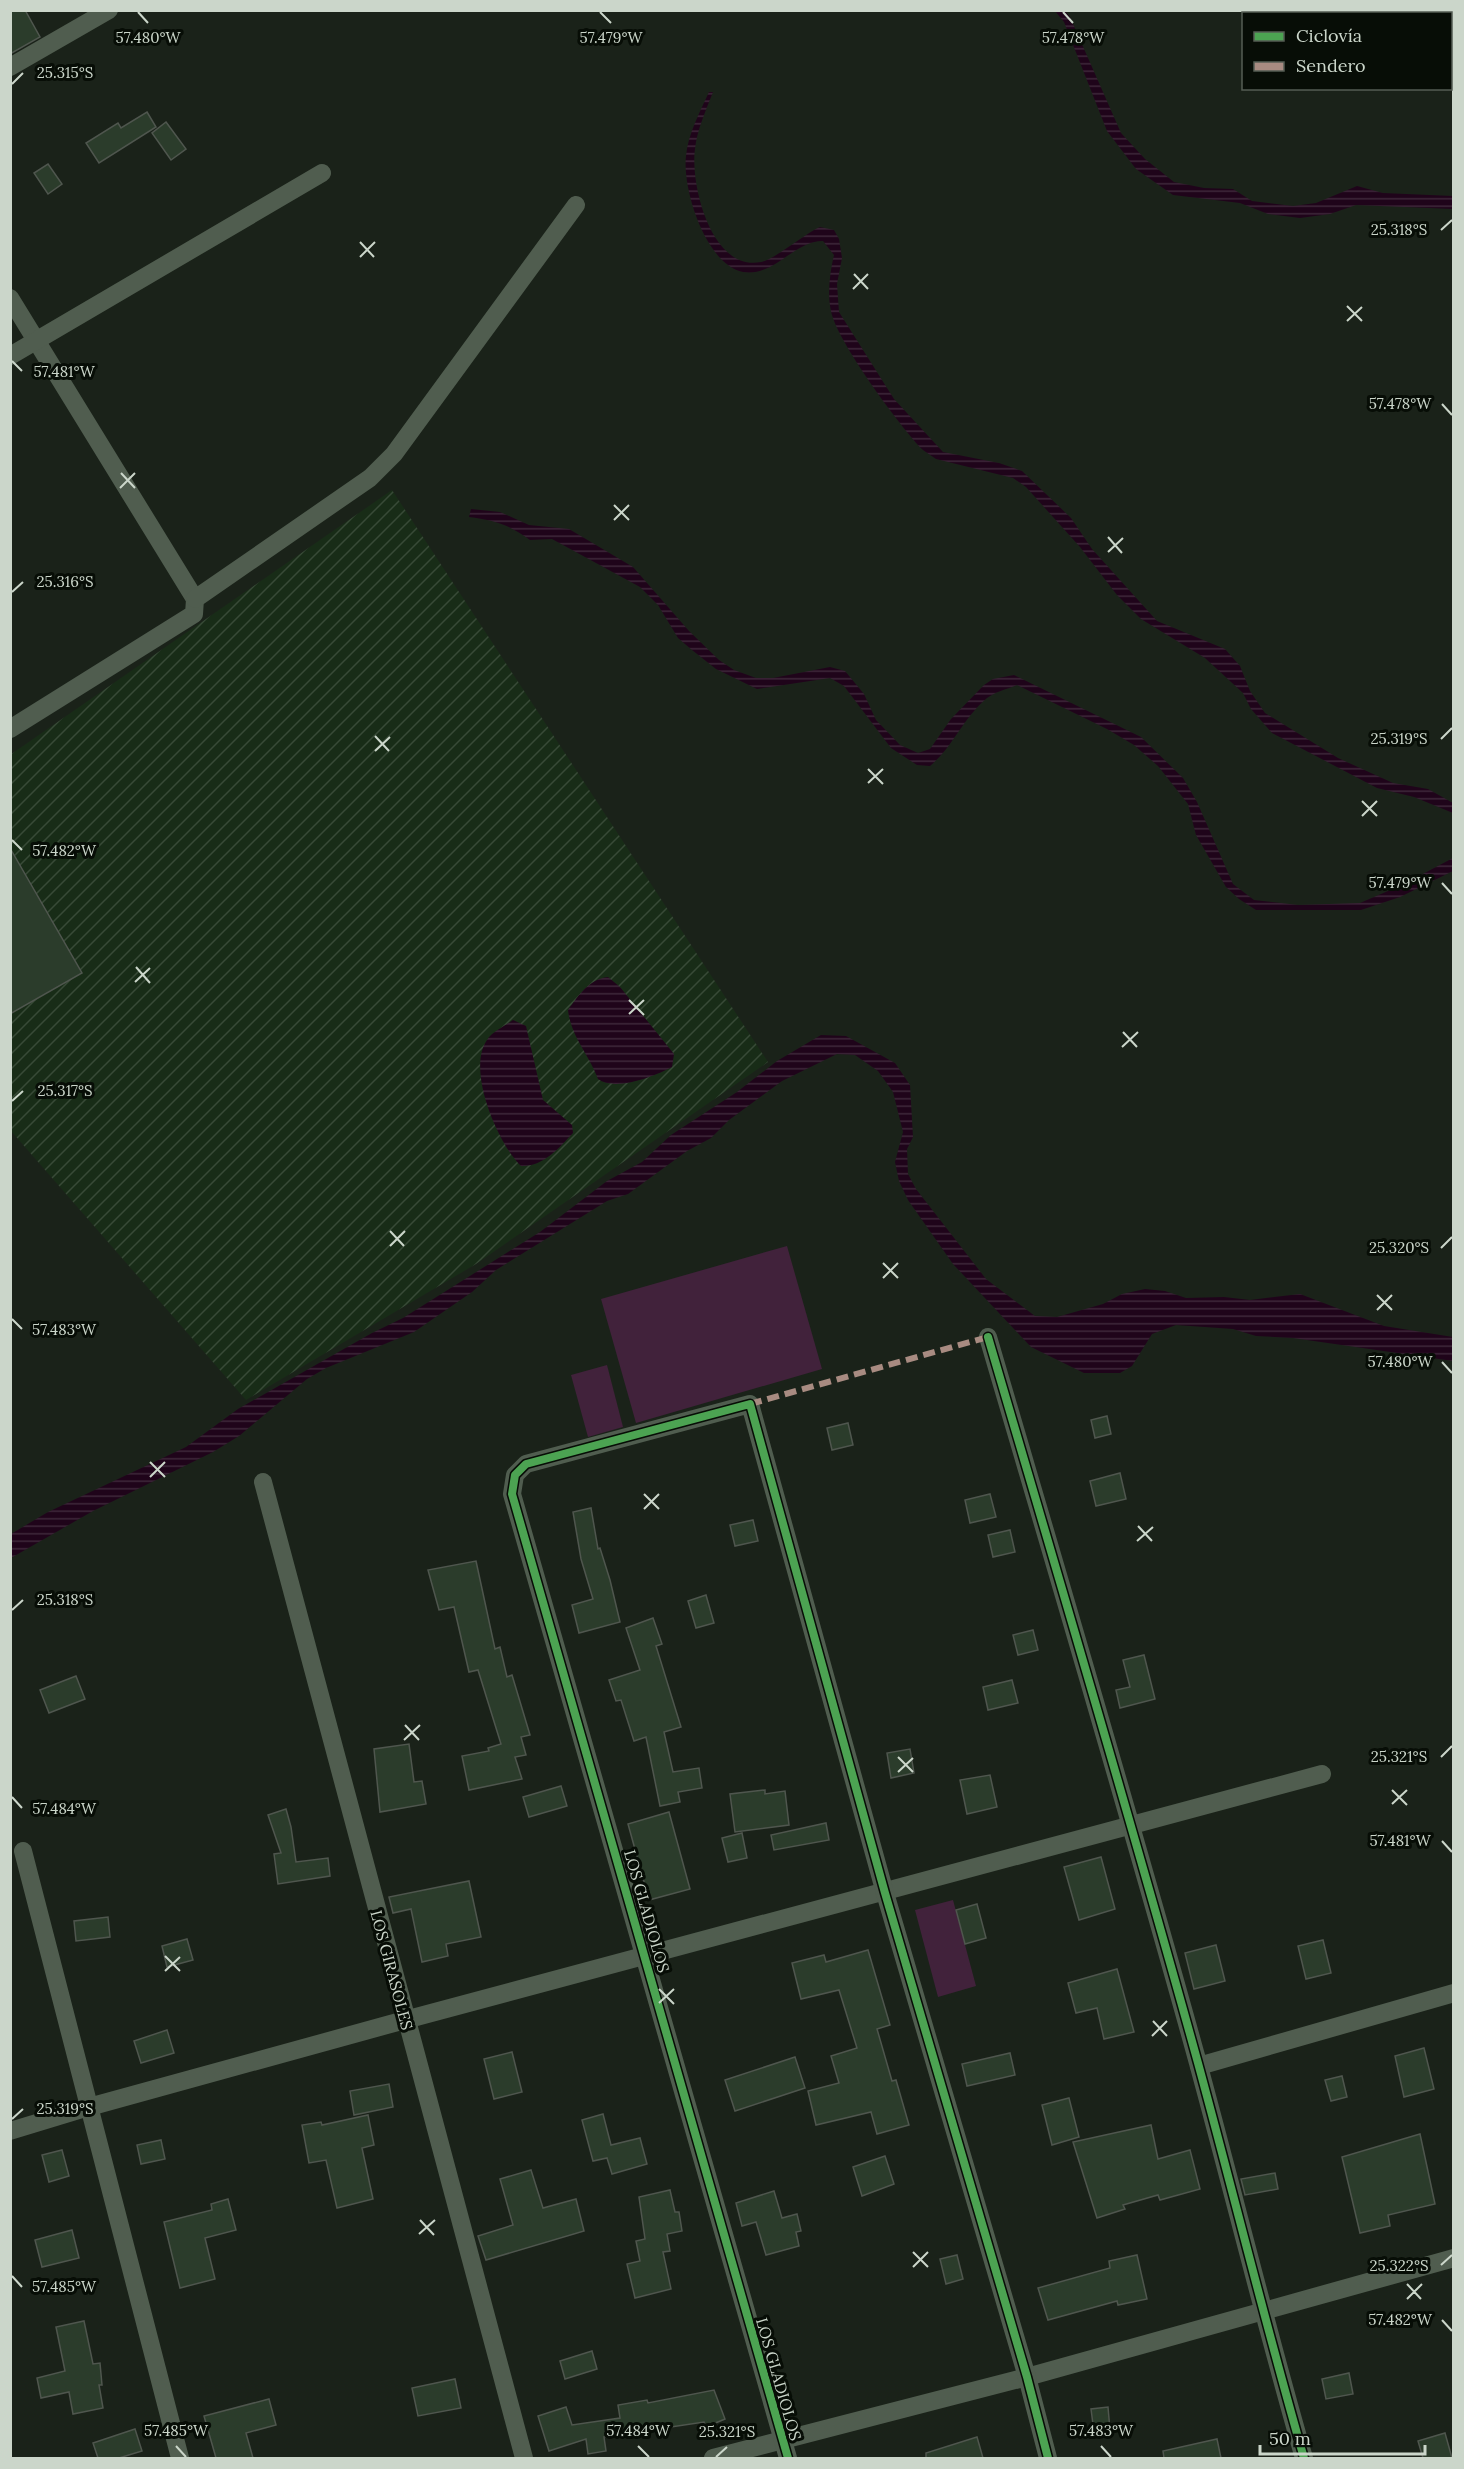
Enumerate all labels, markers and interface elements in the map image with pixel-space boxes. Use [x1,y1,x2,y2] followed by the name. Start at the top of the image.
[1242,12,1452,90] legend
[1296,24,1362,47] text: Ciclovía
[116,28,182,47] text: 57.480°W
[580,28,643,47] text: 57.479°W
[1042,28,1105,47] text: 57.478°W
[1296,54,1366,77] text: Sendero
[37,63,93,82] text: 25.315°S
[1371,220,1427,239] text: 25.318°S
[33,362,96,381] text: 57.481°W
[1369,394,1432,413] text: 57.478°W
[37,572,94,591] text: 25.316°S
[1371,729,1428,748] text: 25.319°S
[32,841,97,860] text: 57.482°W
[1369,873,1432,892] text: 57.479°W
[37,1081,93,1100] text: 25.317°S
[1369,1238,1429,1257] text: 25.320°S
[32,1320,97,1339] text: 57.483°W
[1368,1352,1434,1371] text: 57.480°W
[37,1590,93,1609] text: 25.318°S
[1371,1747,1427,1766] text: 25.321°S
[32,1799,97,1818] text: 57.484°W
[1369,1831,1432,1850] text: 57.481°W
[620,1847,674,1975] street label: LOS GLADIOLOS
[366,1908,418,2032] street label: LOS GIRASOLES
[37,2099,94,2118] text: 25.319°S
[1370,2256,1428,2275] text: 25.322°S
[32,2277,97,2296] text: 57.485°W
[1368,2310,1433,2329] text: 57.482°W
[752,2315,806,2443] street label: LOS GLADIOLOS
[1260,2418,1425,2456] scale bar
[144,2421,209,2440] text: 57.485°W
[606,2421,671,2440] text: 57.484°W
[1069,2421,1134,2440] text: 57.483°W
[699,2422,755,2441] text: 25.321°S
[1269,2427,1311,2450] text: 50 m

